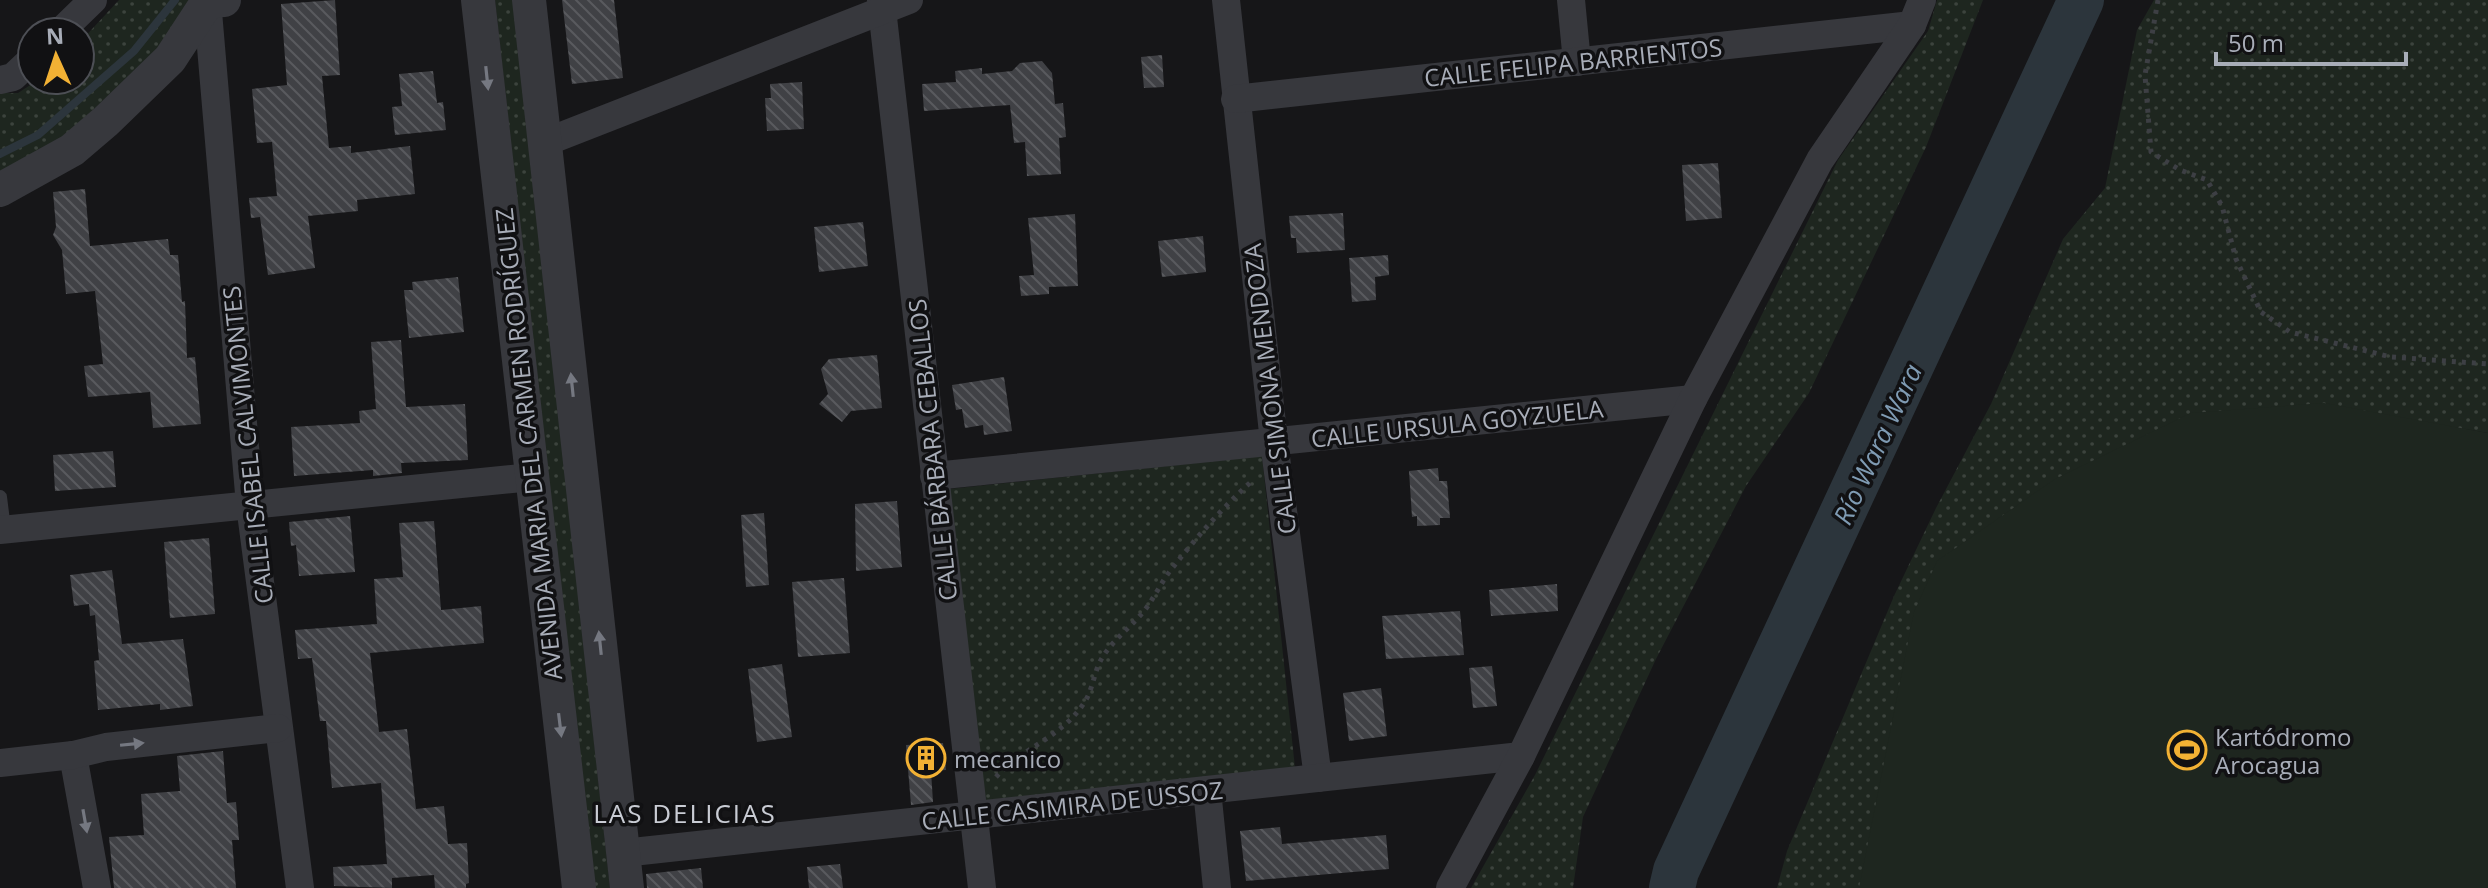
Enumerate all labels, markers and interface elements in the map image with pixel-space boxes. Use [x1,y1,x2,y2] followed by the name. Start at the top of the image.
[16,16,96,96] north arrow
[2216,16,2406,66] scale bar
[45,20,65,50] text: N
[2228,26,2284,59] text: 50 m
[1423,30,1723,94] street label: CALLE FELIPA BARRIENTOS
[481,65,494,90] one-way arrow
[487,206,569,682] street label: AVENIDA MARIA DEL CARMEN RODRÍGUEZ
[1235,241,1303,536] street label: CALLE SIMONA MENDOZA
[214,284,280,606] street label: CALLE ISABEL CALVIMONTES
[900,297,964,603] street label: CALLE BÁRBARA CEBALLOS
[1824,358,1930,530] water label: Río Wara Wara
[566,372,579,397] one-way arrow
[1309,391,1606,455] street label: CALLE URSULA GOYZUELA
[594,631,607,656] one-way arrow
[554,713,567,738] one-way arrow
[2215,720,2351,781] place label: Kartódromo Arocagua
[2166,729,2208,771] sports icon: Kartódromo Arocagua
[120,737,145,750] one-way arrow
[905,737,947,779] building icon: mecanico
[954,742,1061,775] place label: mecanico
[920,773,1224,837] street label: CALLE CASIMIRA DE USSOZ
[593,795,777,831] district label: LAS DELICIAS
[80,809,92,834] one-way arrow

